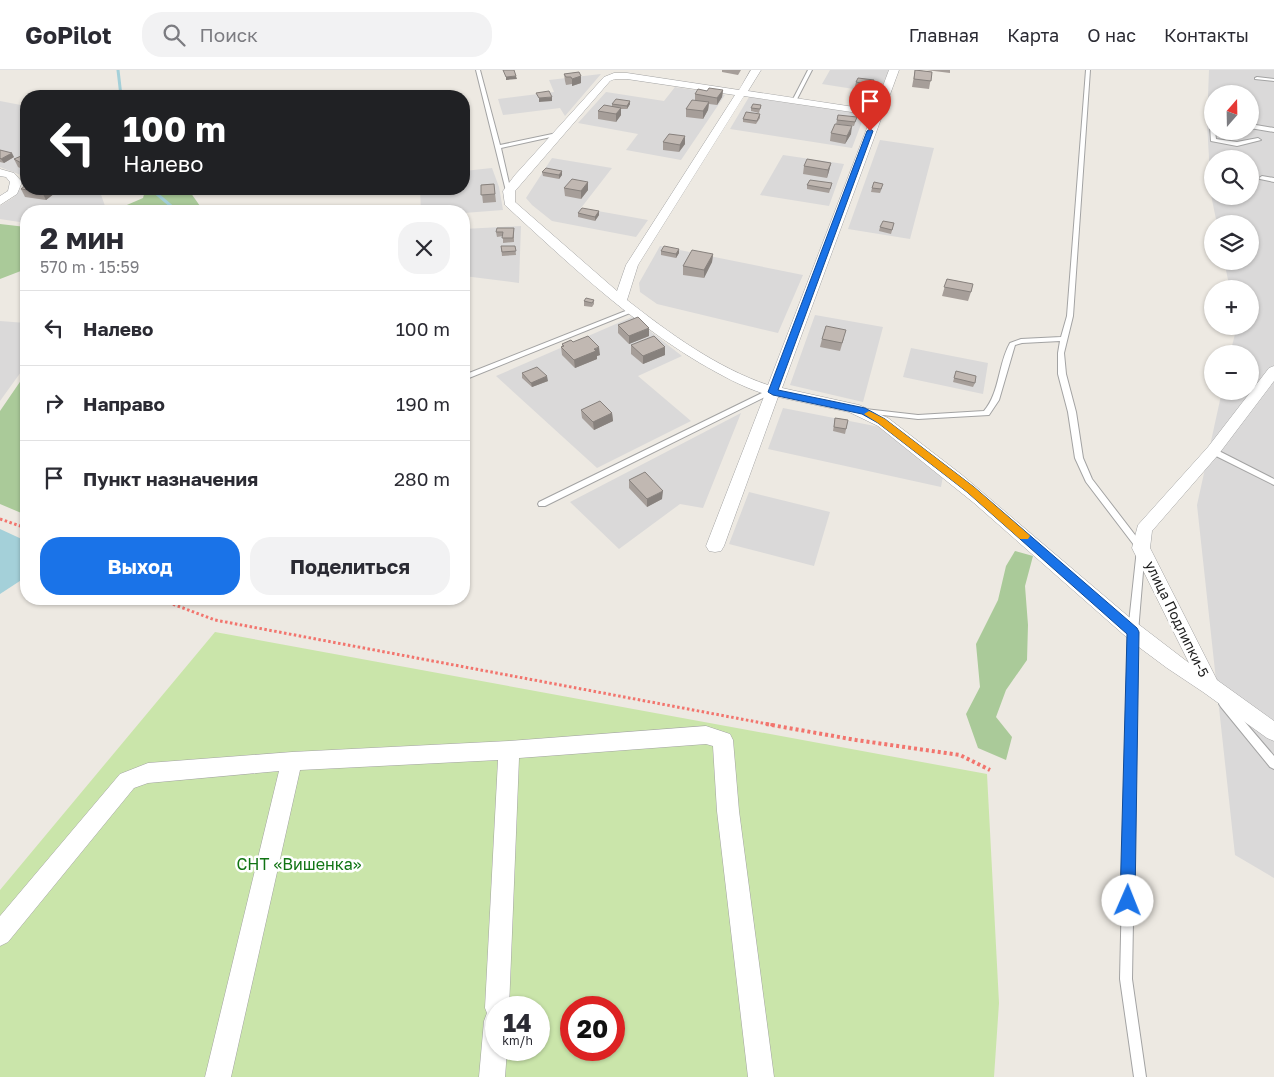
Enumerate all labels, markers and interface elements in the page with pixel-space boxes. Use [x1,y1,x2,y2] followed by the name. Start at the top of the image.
[142,12,492,57] search box
[25,20,112,49] text: GoPilot
[160,21,188,49] icon: search
[200,23,258,46] text: Поиск
[909,24,979,46] text: Главная
[1007,24,1059,46] text: Карта
[1087,24,1136,46] text: О нас
[1164,24,1249,46] text: Контакты
[849,80,891,131] pin
[1204,85,1259,140] north arrow
[1204,85,1259,400] map controls
[856,87,884,115] icon: arrive
[123,108,226,150] text: 100 m
[40,110,105,175] icon: left
[123,150,203,177] text: Налево
[1204,150,1259,205] button: search
[1204,215,1259,270] button: layers
[40,220,124,256] text: 2 мин
[398,222,450,274] button: close
[40,257,139,277] text: 570 m · 15:59
[1204,280,1259,335] button: +
[40,314,68,342] icon: left
[83,317,153,340] text: Налево
[396,317,450,340] text: 100 m
[1204,345,1259,400] button: −
[40,389,68,417] icon: right
[83,392,165,415] text: Направо
[396,392,450,415] text: 190 m
[40,464,68,492] icon: arrive
[83,467,258,490] text: Пункт назначения
[394,467,450,490] text: 280 m
[40,537,240,595] button: Выход
[250,537,450,595] button: Поделиться
[1142,558,1213,680] street label: улица Подлипки-5
[236,854,362,874] park label: СНТ «Вишенка»
[1101,874,1153,926] position arrow
[560,996,625,1061] speed limit sign: 20
[503,1007,532,1038] text: 14
[502,1033,533,1048] text: km/h

